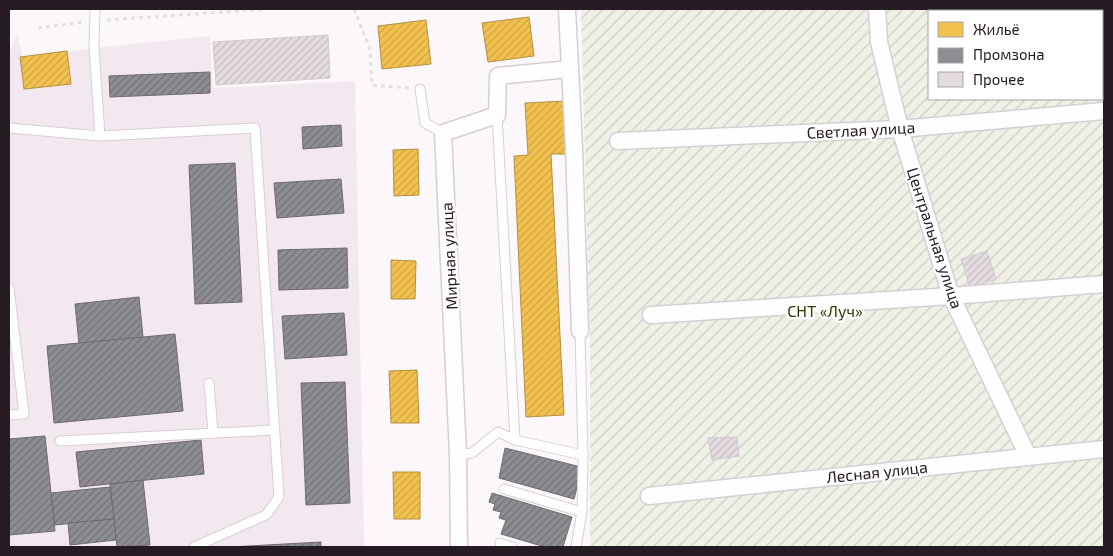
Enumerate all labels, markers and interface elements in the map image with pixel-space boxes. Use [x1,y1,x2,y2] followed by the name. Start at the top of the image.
[928,10,1103,100] legend
[973,20,1020,38] text: Жильё
[973,45,1045,63] text: Промзона
[973,70,1025,88] text: Прочее
[806,117,916,143] street label: Светлая улица
[903,165,967,311] street label: Центральная улица
[436,202,462,310] street label: Мирная улица
[787,301,863,321] park label: СНТ «Луч»
[825,457,929,487] street label: Лесная улица

